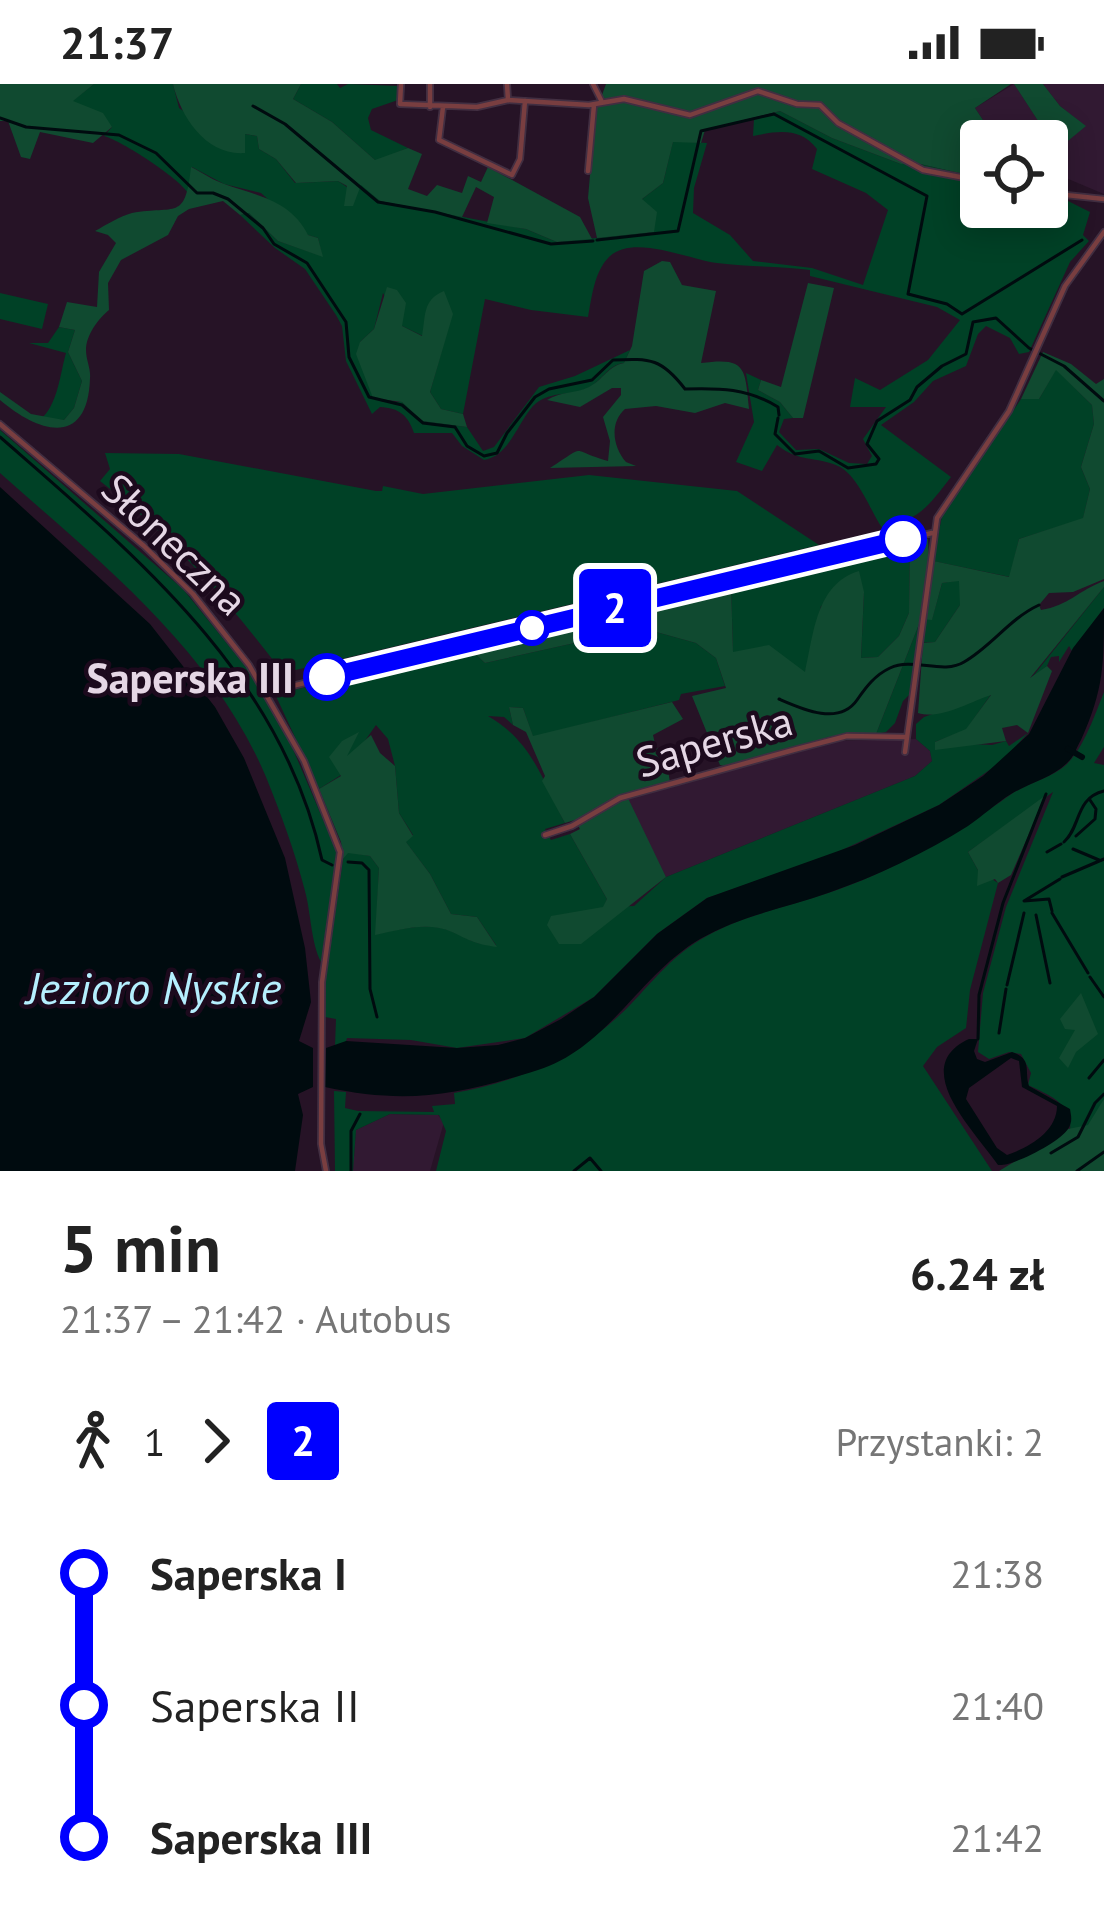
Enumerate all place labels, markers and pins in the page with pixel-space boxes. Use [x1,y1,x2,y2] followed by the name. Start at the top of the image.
[881,517,925,561] unlabelled marker
[516,612,548,644] unlabelled marker
[86,650,294,705] place label: Saperska III
[305,655,349,699] marker: Saperska III

